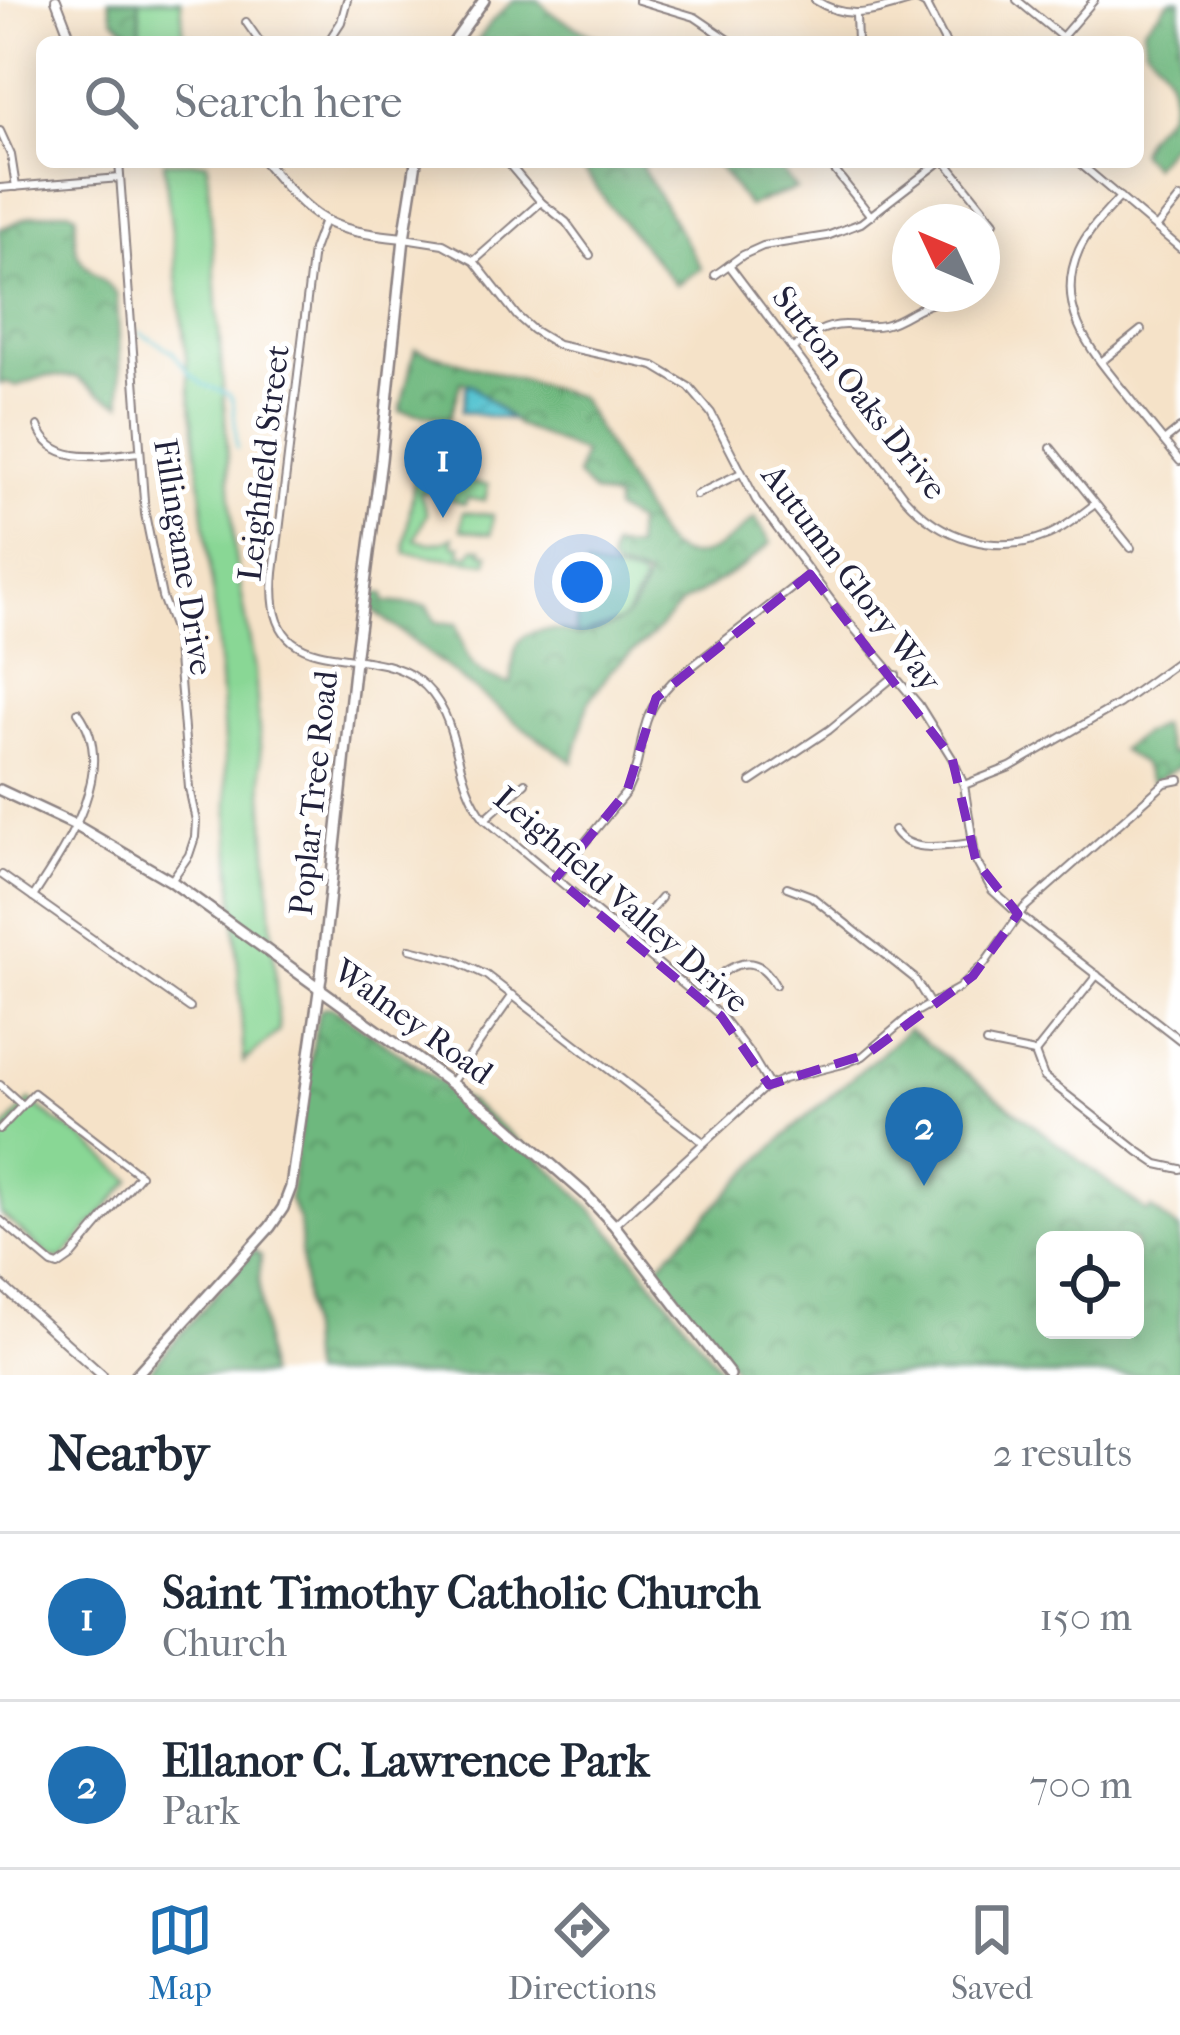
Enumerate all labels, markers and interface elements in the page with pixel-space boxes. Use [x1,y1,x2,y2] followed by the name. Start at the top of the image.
[36,36,1144,168] search box
[78,69,144,135] icon: search
[174,76,402,129] text: Search here
[892,204,1000,312] north arrow
[764,279,954,507] street label: Sutton Oaks Drive
[230,342,298,583] street label: Leighfield Street
[404,419,482,518] pin: 1
[145,436,221,678] street label: Fillingame Drive
[752,455,950,700] street label: Autumn Glory Way
[552,552,612,612] your location
[282,668,346,917] street label: Poplar Tree Road
[486,779,756,1021] street label: Leighfield Valley Drive
[325,951,501,1093] street label: Walney Road
[885,1087,963,1186] pin: 2
[1036,1231,1144,1339] map controls
[1036,1231,1144,1339] button: locate
[48,1423,209,1483] text: Nearby
[993,1430,1132,1476] text: 2 results
[162,1567,761,1620] text: Saint Timothy Catholic Church
[80,1594,94,1640] text: 1
[1039,1594,1132,1640] text: 150 m
[162,1620,287,1666] text: Church
[162,1735,650,1788] text: Ellanor C. Lawrence Park
[77,1762,97,1808] text: 2
[1029,1762,1132,1808] text: 700 m
[162,1788,240,1834] text: Park
[147,1897,213,2008] tab: Map
[508,1897,656,2008] tab: Directions
[951,1897,1033,2008] tab: Saved

